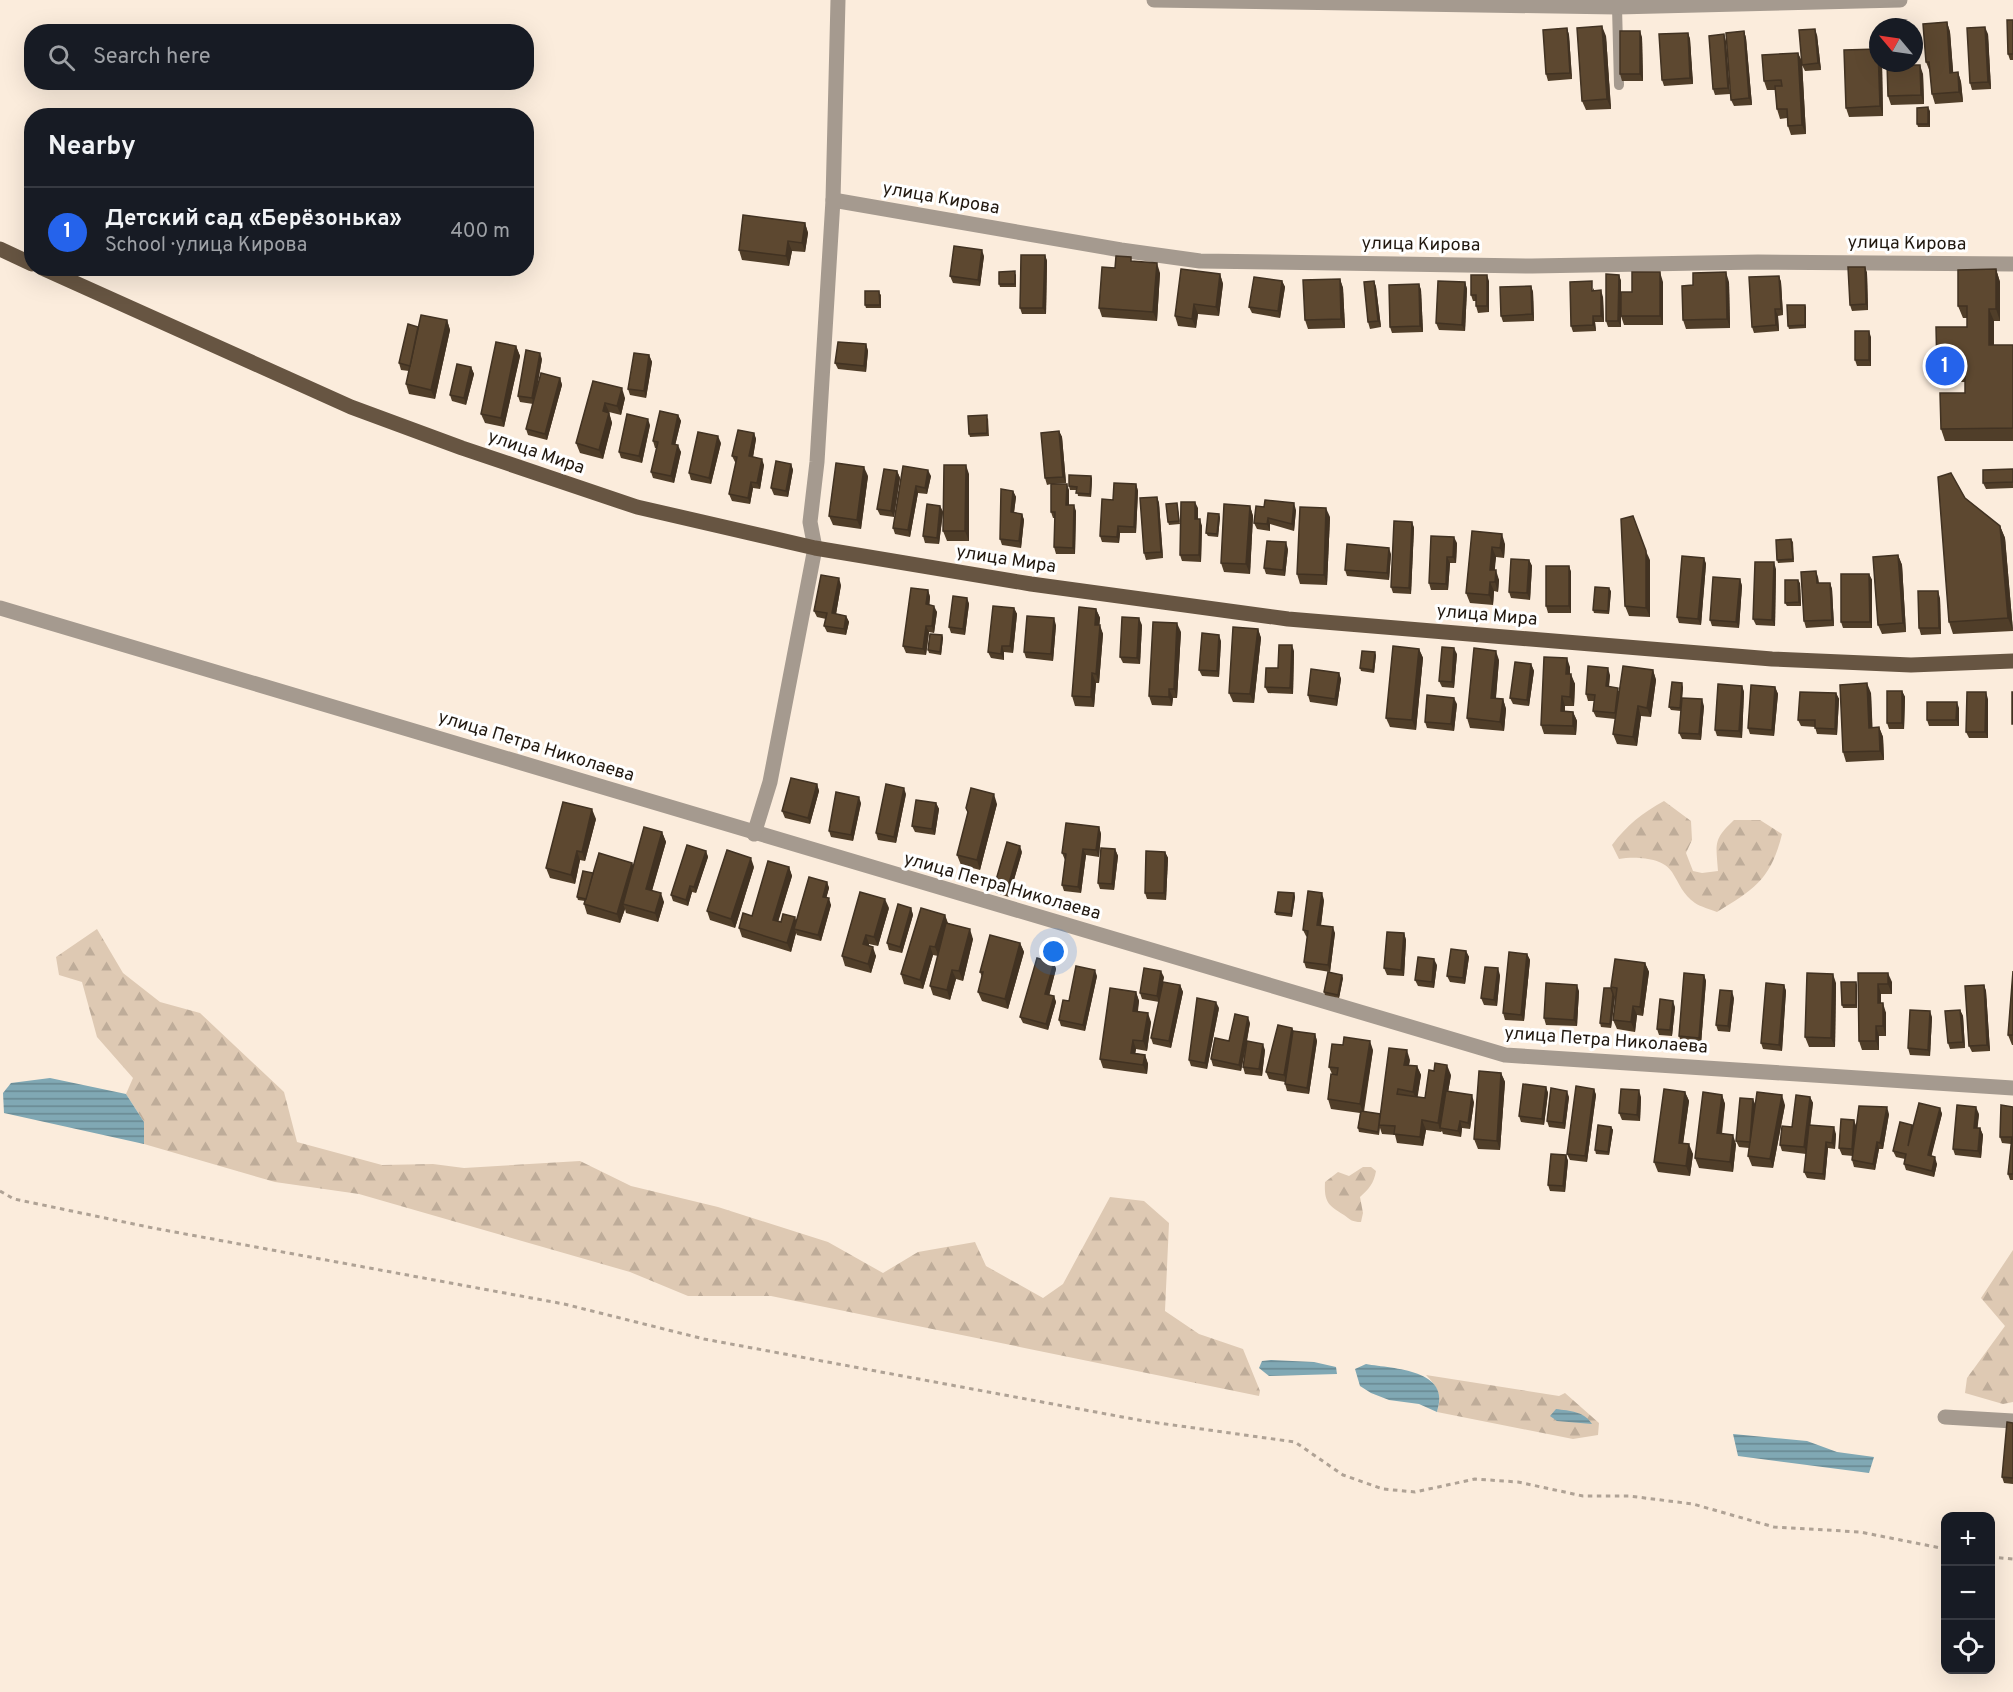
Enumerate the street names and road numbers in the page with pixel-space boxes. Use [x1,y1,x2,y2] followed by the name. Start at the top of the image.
[881,177,1001,221] street label: улица Кирова
[1847,231,1967,257] street label: улица Кирова
[1361,232,1481,258] street label: улица Кирова
[485,426,587,480] street label: улица Мира
[954,541,1058,579] street label: улица Мира
[1436,600,1538,632] street label: улица Мира
[435,706,637,788] street label: улица Петра Николаева
[901,848,1103,926] street label: улица Петра Николаева
[1503,1022,1709,1060] street label: улица Петра Николаева

